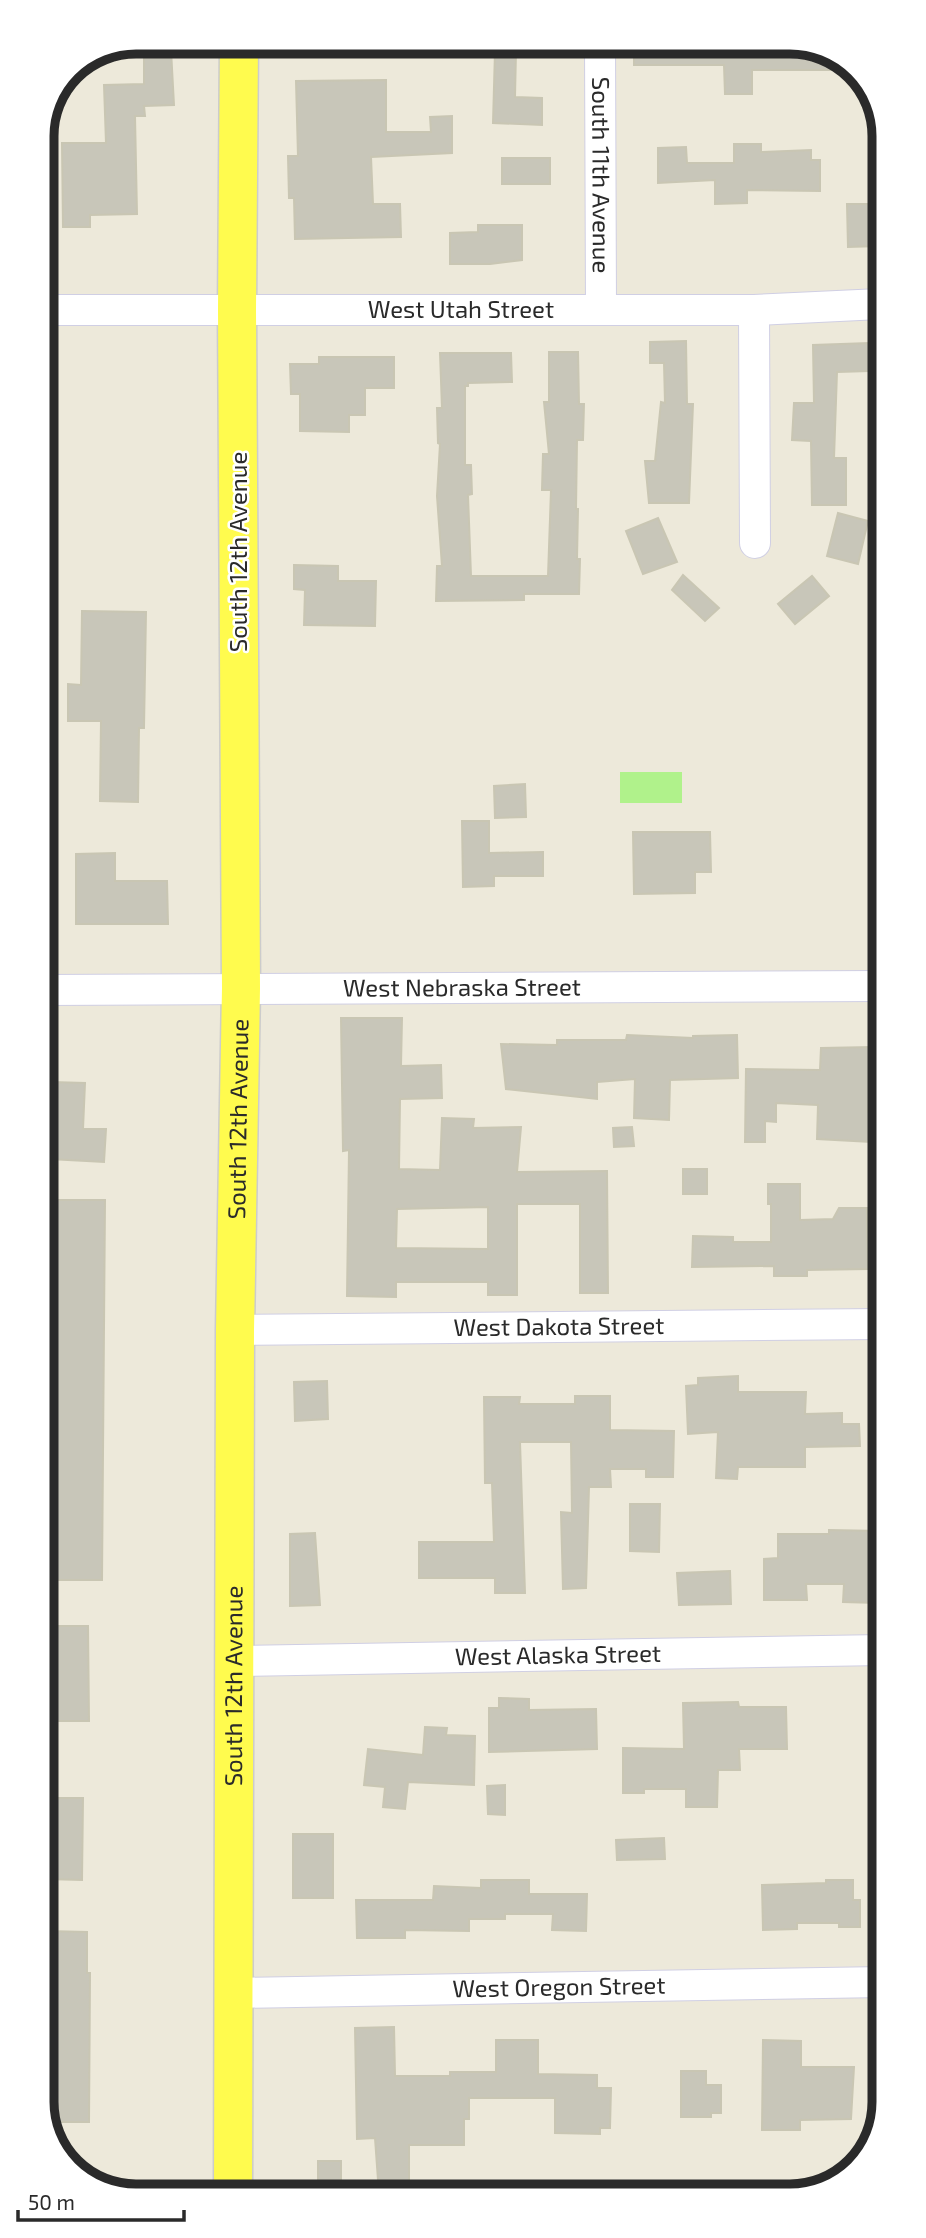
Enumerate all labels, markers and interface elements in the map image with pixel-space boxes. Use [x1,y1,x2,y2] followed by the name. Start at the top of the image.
[587,77,617,273] street label: South 11th Avenue
[368,294,554,323] street label: West Utah Street
[223,452,252,652] street label: South 12th Avenue
[343,971,581,1002] street label: West Nebraska Street
[221,1018,253,1220] street label: South 12th Avenue
[453,1310,665,1341] street label: West Dakota Street
[218,1586,247,1786] street label: South 12th Avenue
[455,1638,661,1670] street label: West Alaska Street
[452,1970,666,2002] street label: West Oregon Street
[18,2178,184,2222] scale bar
[28,2189,75,2214] text: 50 m

